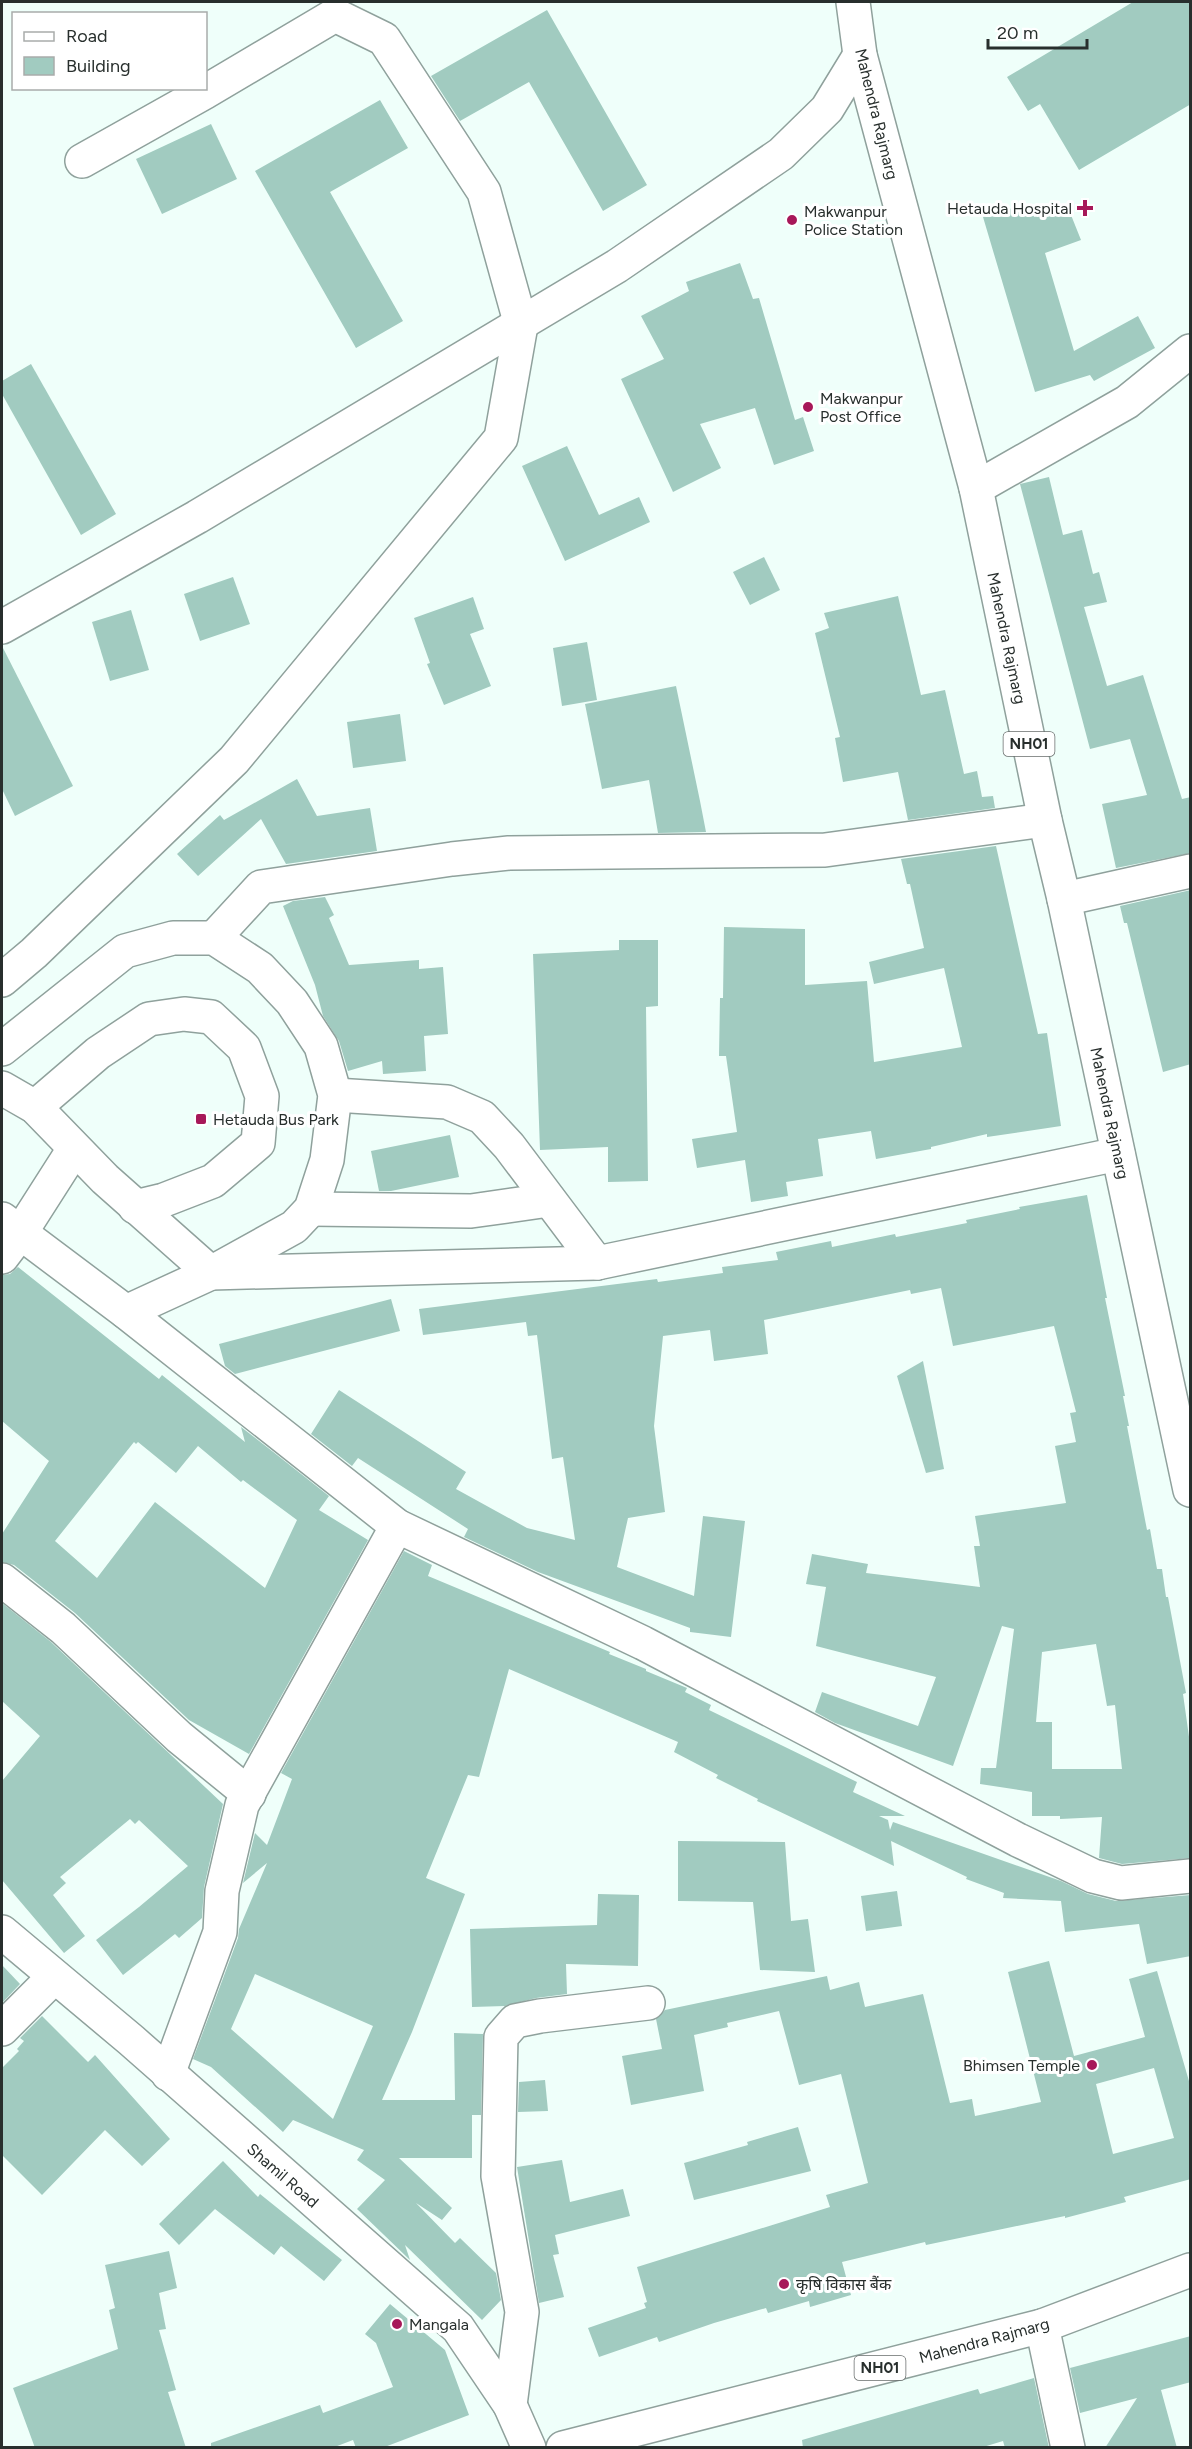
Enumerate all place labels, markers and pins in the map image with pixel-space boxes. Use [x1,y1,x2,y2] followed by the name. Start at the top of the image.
[947,199,1072,218] place label: Hetauda Hospital
[1076,199,1094,217] marker: Hetauda Hospital
[804,202,903,239] place label: Makwanpur Police Station
[785,213,799,227] marker: Makwanpur Police Station
[820,389,903,426] place label: Makwanpur Post Office
[801,400,815,414] marker: Makwanpur Post Office
[213,1110,339,1129] place label: Hetauda Bus Park
[194,1112,208,1126] marker: Hetauda Bus Park
[963,2056,1080,2075] place label: Bhimsen Temple
[1085,2058,1099,2072] marker: Bhimsen Temple
[796,2275,892,2295] place label: कृषि विकास बैंक
[777,2277,791,2291] marker: कृषि विकास बैंक
[409,2315,469,2334] place label: Mangala
[390,2317,404,2331] marker: Mangala

